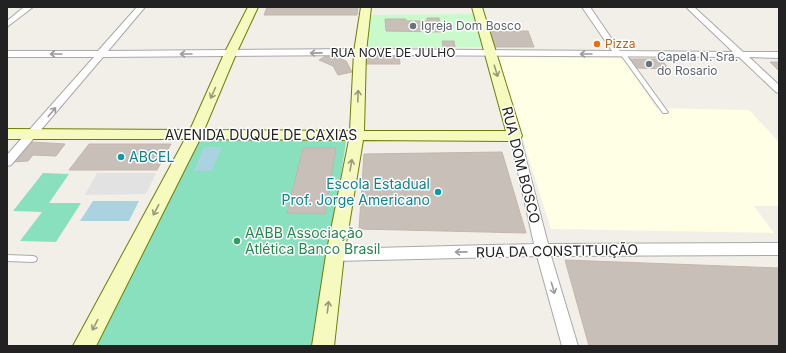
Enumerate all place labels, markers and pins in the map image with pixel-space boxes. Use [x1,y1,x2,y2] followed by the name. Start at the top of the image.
[421,18,521,33] place label: Igreja Dom Bosco
[408,21,418,31] marker: Igreja Dom Bosco
[605,36,636,51] place label: Pizza
[592,39,602,49] marker: Pizza
[657,49,738,78] place label: Capela N. Sra. do Rosario
[644,59,654,69] marker: Capela N. Sra. do Rosario
[129,148,174,165] place label: ABCEL
[116,152,126,162] marker: ABCEL
[282,175,430,208] place label: Escola Estadual Prof. Jorge Americano
[433,187,443,197] marker: Escola Estadual Prof. Jorge Americano
[245,224,381,257] place label: AABB Associação Atlética Banco Brasil
[232,236,242,246] marker: AABB Associação Atlética Banco Brasil

